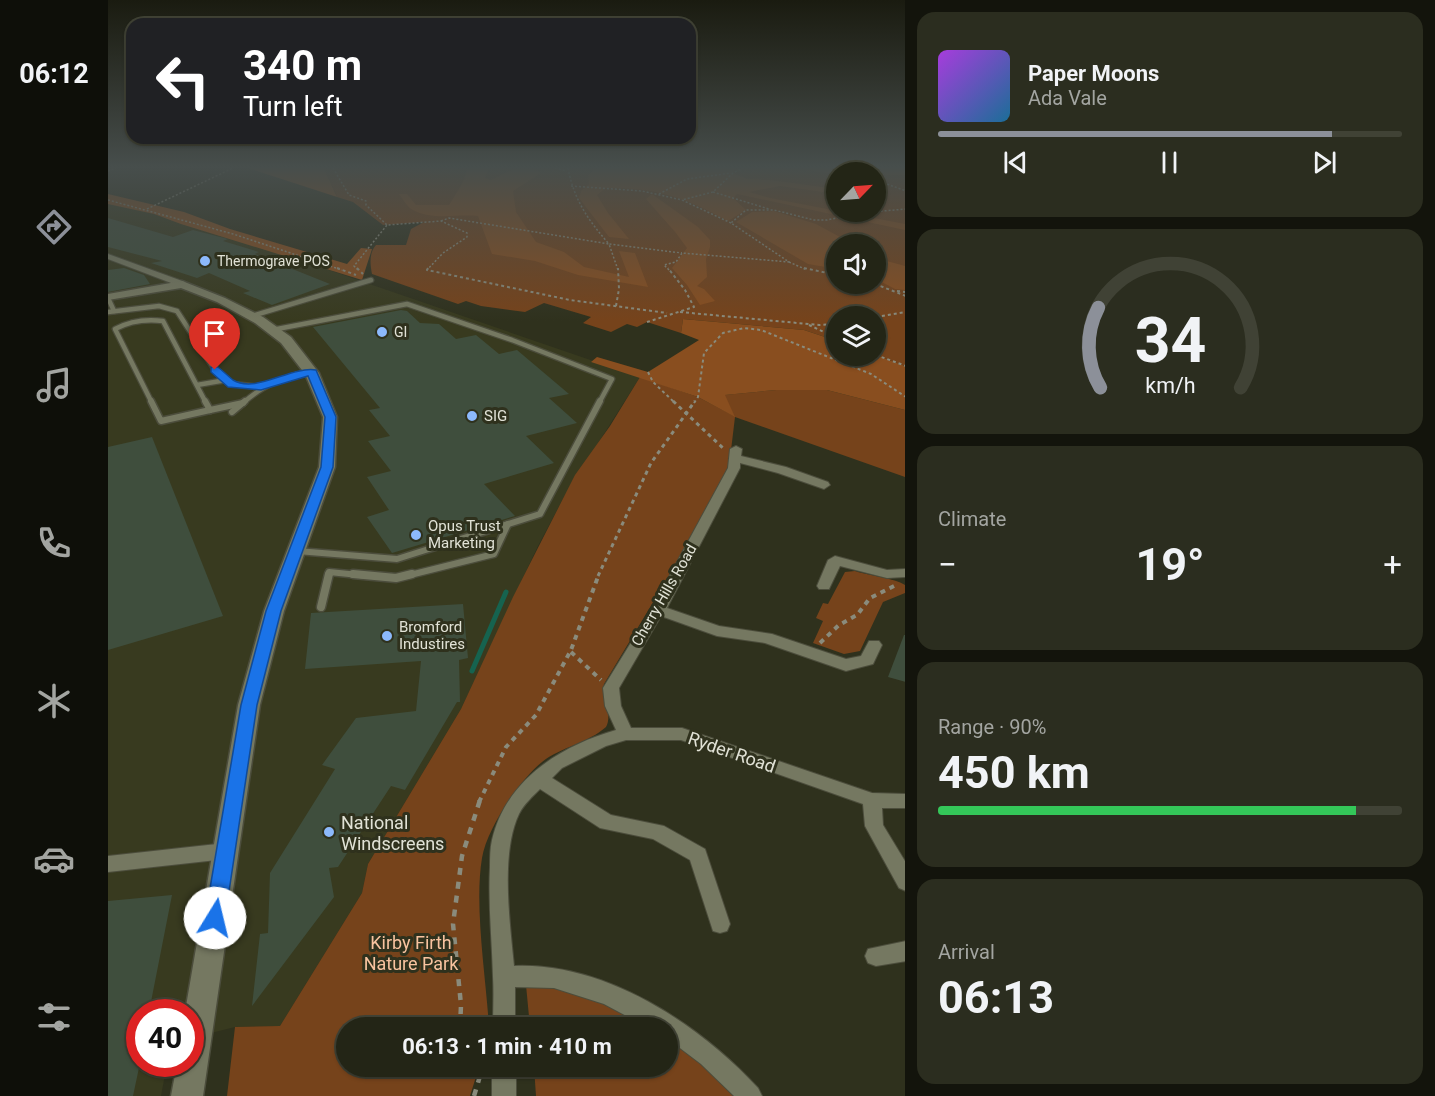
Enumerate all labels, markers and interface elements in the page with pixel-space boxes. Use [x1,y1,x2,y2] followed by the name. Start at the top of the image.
[243,41,362,90] text: 340 m
[144,42,222,120] icon: left
[19,58,89,90] text: 06:12
[1028,61,1159,86] text: Paper Moons
[1028,86,1107,110] text: Ada Vale
[243,91,343,123] text: Turn left
[999,146,1032,179] icon: previous
[1153,146,1186,179] icon: pause
[1308,146,1341,179] icon: next
[826,162,886,222] north arrow
[826,162,886,366] map controls
[33,206,75,248] icon: directions
[826,234,886,294] button: sound
[217,253,330,269] place label: Thermograve POS
[198,254,212,268] marker: Thermograve POS
[1134,304,1206,377] text: 34
[826,306,886,366] button: layers
[189,308,240,370] pin
[198,317,231,350] icon: arrive
[394,324,407,340] place label: GI
[375,325,389,339] marker: GI
[33,364,75,406] icon: music
[1145,374,1195,399] text: km/h
[484,407,507,425] place label: SIG
[465,409,479,423] marker: SIG
[938,507,1006,531] text: Climate
[428,517,501,552] place label: Opus Trust Marketing
[33,522,75,564] icon: phone
[409,528,423,542] marker: Opus Trust Marketing
[1135,538,1205,591] text: 19°
[628,541,700,649] street label: Cherry Hills Road
[938,545,957,584] text: −
[1383,545,1402,584] text: +
[399,618,465,653] place label: Bromford Industires
[380,629,394,643] marker: Bromford Industires
[33,680,75,722] icon: climate
[938,715,1046,739] text: Range · 90%
[686,727,778,777] street label: Ryder Road
[938,746,1090,799] text: 450 km
[341,812,444,854] place label: National Windscreens
[322,825,336,839] marker: National Windscreens
[33,838,75,880] icon: car
[183,886,247,950] position arrow
[364,932,459,974] park label: Kirby Firth Nature Park
[938,940,995,964] text: Arrival
[938,971,1054,1024] text: 06:13
[33,996,75,1038] icon: filters
[126,999,204,1077] speed limit sign: 40
[402,1034,612,1059] text: 06:13 · 1 min · 410 m

